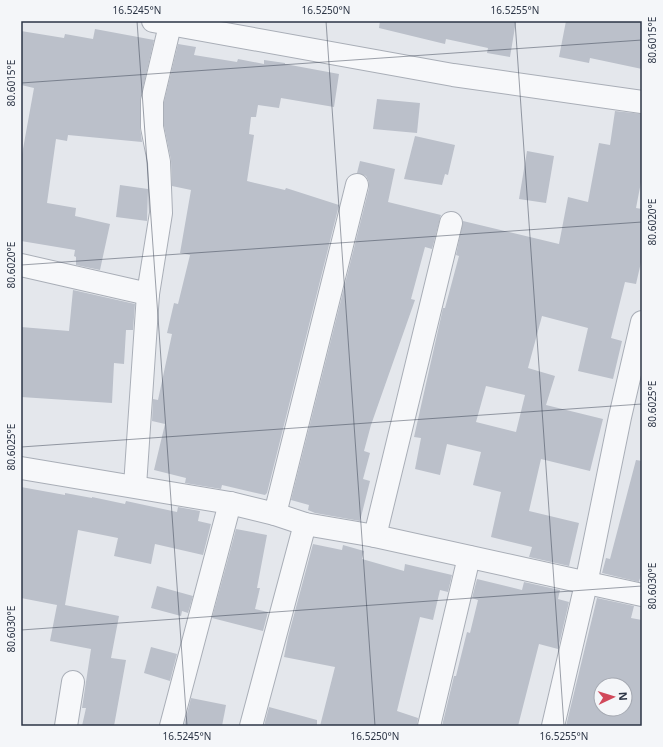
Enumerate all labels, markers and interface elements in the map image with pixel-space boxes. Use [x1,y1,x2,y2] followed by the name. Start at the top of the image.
[113,3,161,17] text: 16.5245°N
[302,3,350,17] text: 16.5250°N
[491,3,539,17] text: 16.5255°N
[645,17,659,63] text: 80.6015°E
[4,60,18,106] text: 80.6015°E
[645,199,659,245] text: 80.6020°E
[4,242,18,288] text: 80.6020°E
[645,381,659,427] text: 80.6025°E
[4,424,18,470] text: 80.6025°E
[645,563,659,609] text: 80.6030°E
[4,606,18,652] text: 80.6030°E
[593,677,633,717] north arrow
[616,691,631,701] text: N
[163,729,211,743] text: 16.5245°N
[351,729,399,743] text: 16.5250°N
[540,729,588,743] text: 16.5255°N

